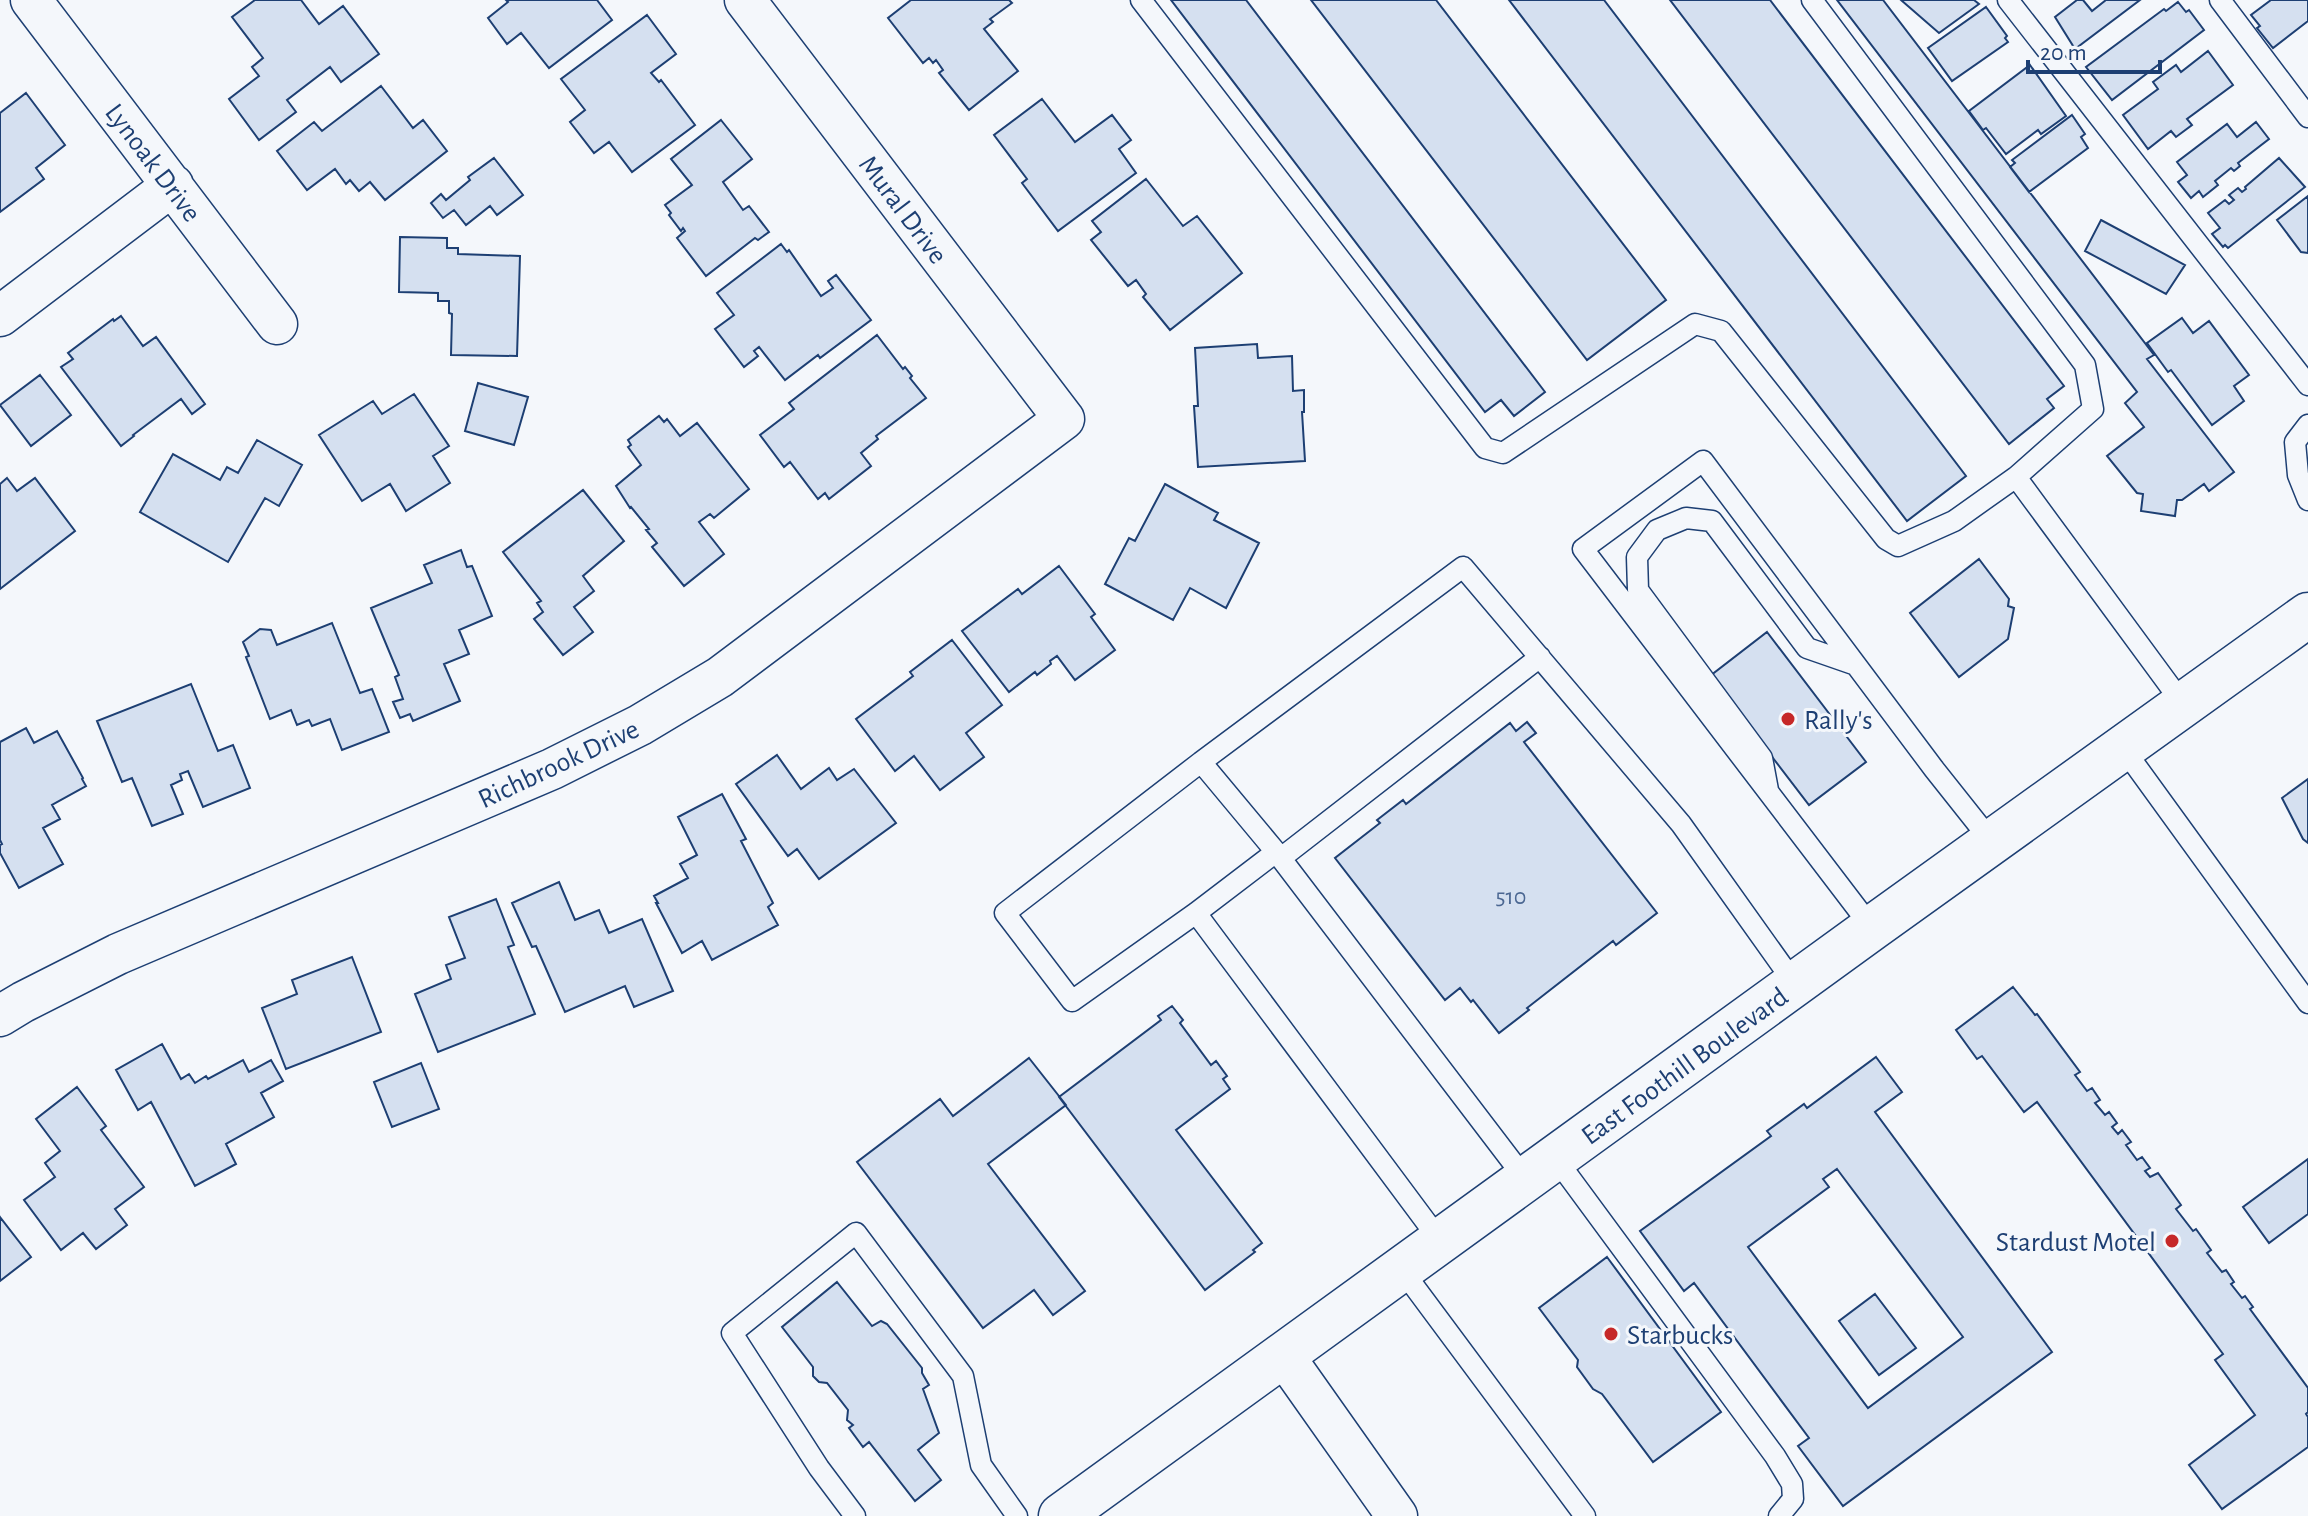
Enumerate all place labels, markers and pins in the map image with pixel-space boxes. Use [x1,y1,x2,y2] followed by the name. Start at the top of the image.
[1804,707,1873,735] place label: Rally's
[1779,710,1797,728] marker: Rally's
[1996,1229,2156,1257] place label: Stardust Motel
[2163,1232,2181,1250] marker: Stardust Motel
[1627,1322,1733,1350] place label: Starbucks
[1602,1325,1620,1343] marker: Starbucks

